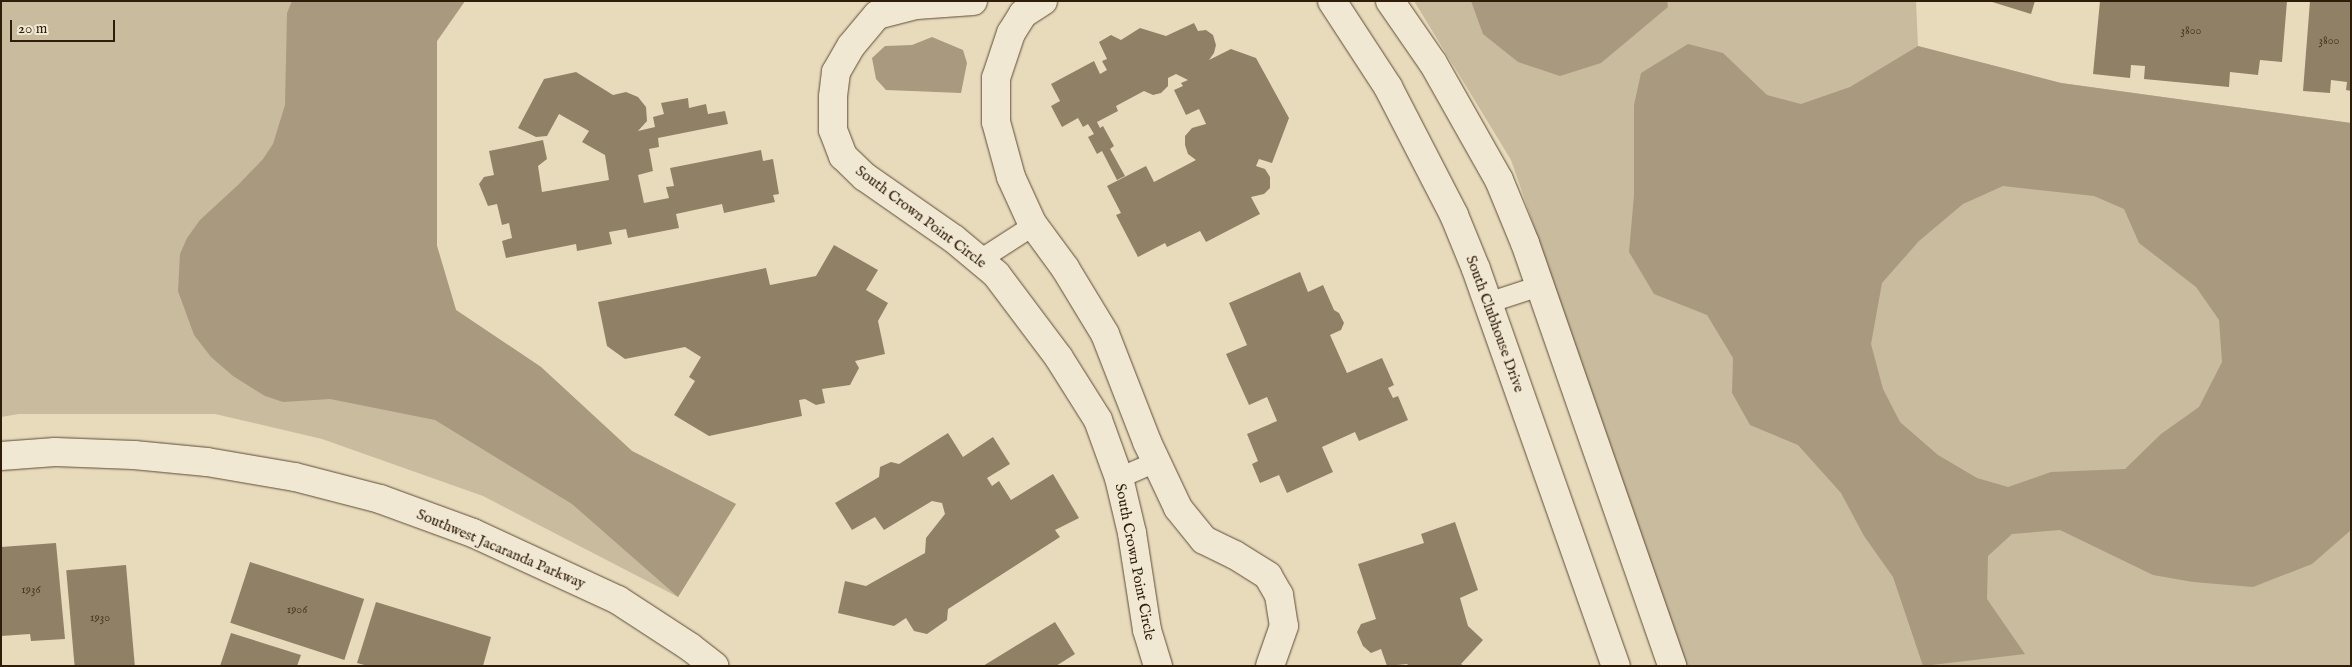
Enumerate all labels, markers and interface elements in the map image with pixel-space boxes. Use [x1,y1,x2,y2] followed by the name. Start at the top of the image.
[12,10,118,42] scale bar
[18,19,47,38] text: 20 m
[2181,24,2201,38] house number: 3800
[2319,34,2339,48] house number: 3800
[852,162,990,272] street label: South Crown Point Circle
[1462,253,1528,395] street label: South Clubhouse Drive
[1111,482,1159,642] street label: South Crown Point Circle
[414,505,588,593] street label: Southwest Jacaranda Parkway
[21,583,41,597] house number: 1936
[287,603,307,617] house number: 1906
[90,611,110,625] house number: 1930

